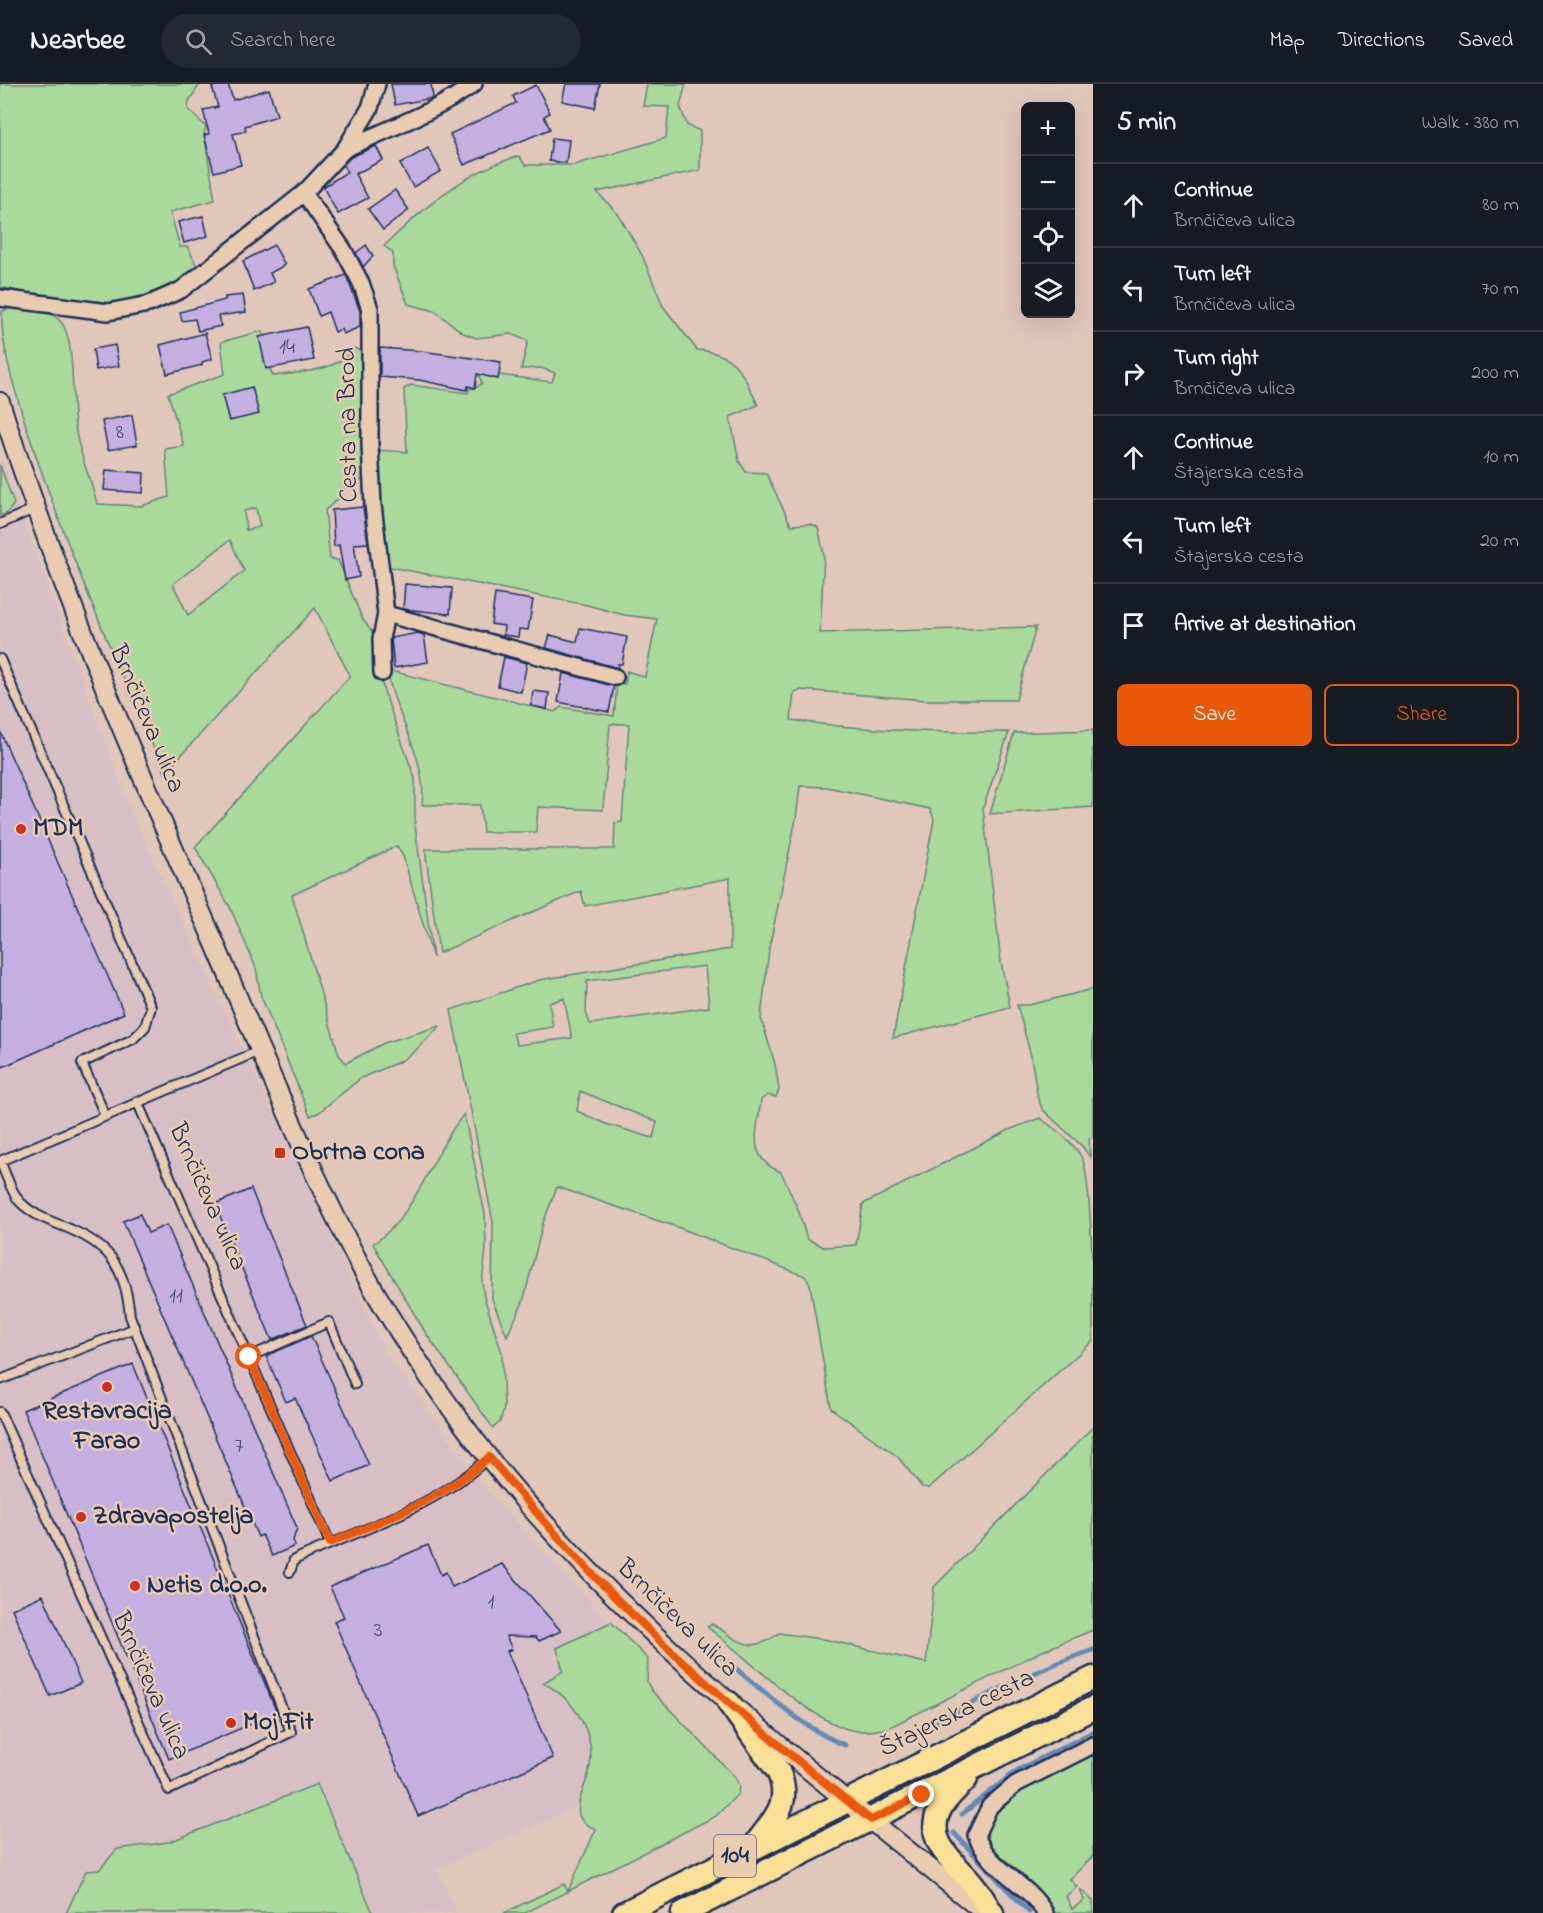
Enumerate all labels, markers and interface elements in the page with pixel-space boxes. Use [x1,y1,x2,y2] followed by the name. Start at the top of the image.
[161,14,581,68] search box
[30,21,125,62] text: Nearbee
[182,25,215,58] icon: search
[230,25,336,57] text: Search here
[1269,26,1305,56] text: Map
[1338,26,1425,56] text: Directions
[1458,26,1513,56] text: Saved
[1021,102,1075,318] map controls
[1021,102,1075,156] button: +
[1117,104,1176,142] text: 5 min
[1421,109,1519,138] text: Walk · 380 m
[1021,156,1075,210] button: −
[1174,175,1253,207] text: Continue
[1117,189,1150,222] icon: ahead
[1482,191,1519,220] text: 80 m
[1174,207,1295,236] text: Brnčičeva ulica
[1021,210,1075,264] button: locate
[1174,259,1251,291] text: Turn left
[1021,264,1075,318] button: layers
[1117,273,1150,306] icon: left
[1482,275,1519,304] text: 70 m
[1174,291,1295,320] text: Brnčičeva ulica
[279,332,295,364] house number: 14
[1174,343,1259,375] text: Turn right
[329,347,369,503] street label: Cesta na Brod
[1117,357,1150,390] icon: right
[1471,359,1519,388] text: 200 m
[1174,375,1295,404] text: Brnčičeva ulica
[116,417,124,449] house number: 8
[1174,427,1253,459] text: Continue
[1117,441,1150,474] icon: ahead
[1483,443,1519,472] text: 10 m
[1174,459,1304,488] text: Štajerska cesta
[1174,511,1251,543] text: Turn left
[1117,525,1150,558] icon: left
[1480,527,1519,556] text: 20 m
[1174,543,1304,572] text: Štajerska cesta
[1117,609,1150,642] icon: arrive
[1174,609,1356,641] text: Arrive at destination
[97,638,194,799] street label: Brnčičeva ulica
[1117,684,1312,746] button: Save
[1324,684,1519,746] button: Share
[33,810,84,848] place label: MDM
[14,822,28,836] marker: MDM
[157,1116,256,1277] street label: Brnčičeva ulica
[292,1134,425,1172] place label: Obrtna cona
[273,1146,287,1160] marker: Obrtna cona
[169,1281,183,1313] house number: 11
[235,1343,261,1369] route start
[100,1380,114,1394] marker: Restavracija Farao
[42,1393,172,1461] place label: Restavracija Farao
[234,1431,244,1463] house number: 7
[93,1498,253,1536] place label: Zdravapostelja
[74,1510,88,1524] marker: Zdravapostelja
[606,1550,747,1687] street label: Brnčičeva ulica
[147,1567,268,1605] place label: Netis d.o.o.
[128,1579,142,1593] marker: Netis d.o.o.
[488,1587,495,1619] house number: 1
[100,1605,199,1766] street label: Brnčičeva ulica
[373,1615,383,1647] house number: 3
[873,1660,1041,1768] street label: Štajerska cesta
[243,1704,314,1742] place label: Moj Fit
[224,1716,238,1730] marker: Moj Fit
[908,1781,934,1807] route end
[714,1835,756,1877] road number: 104

